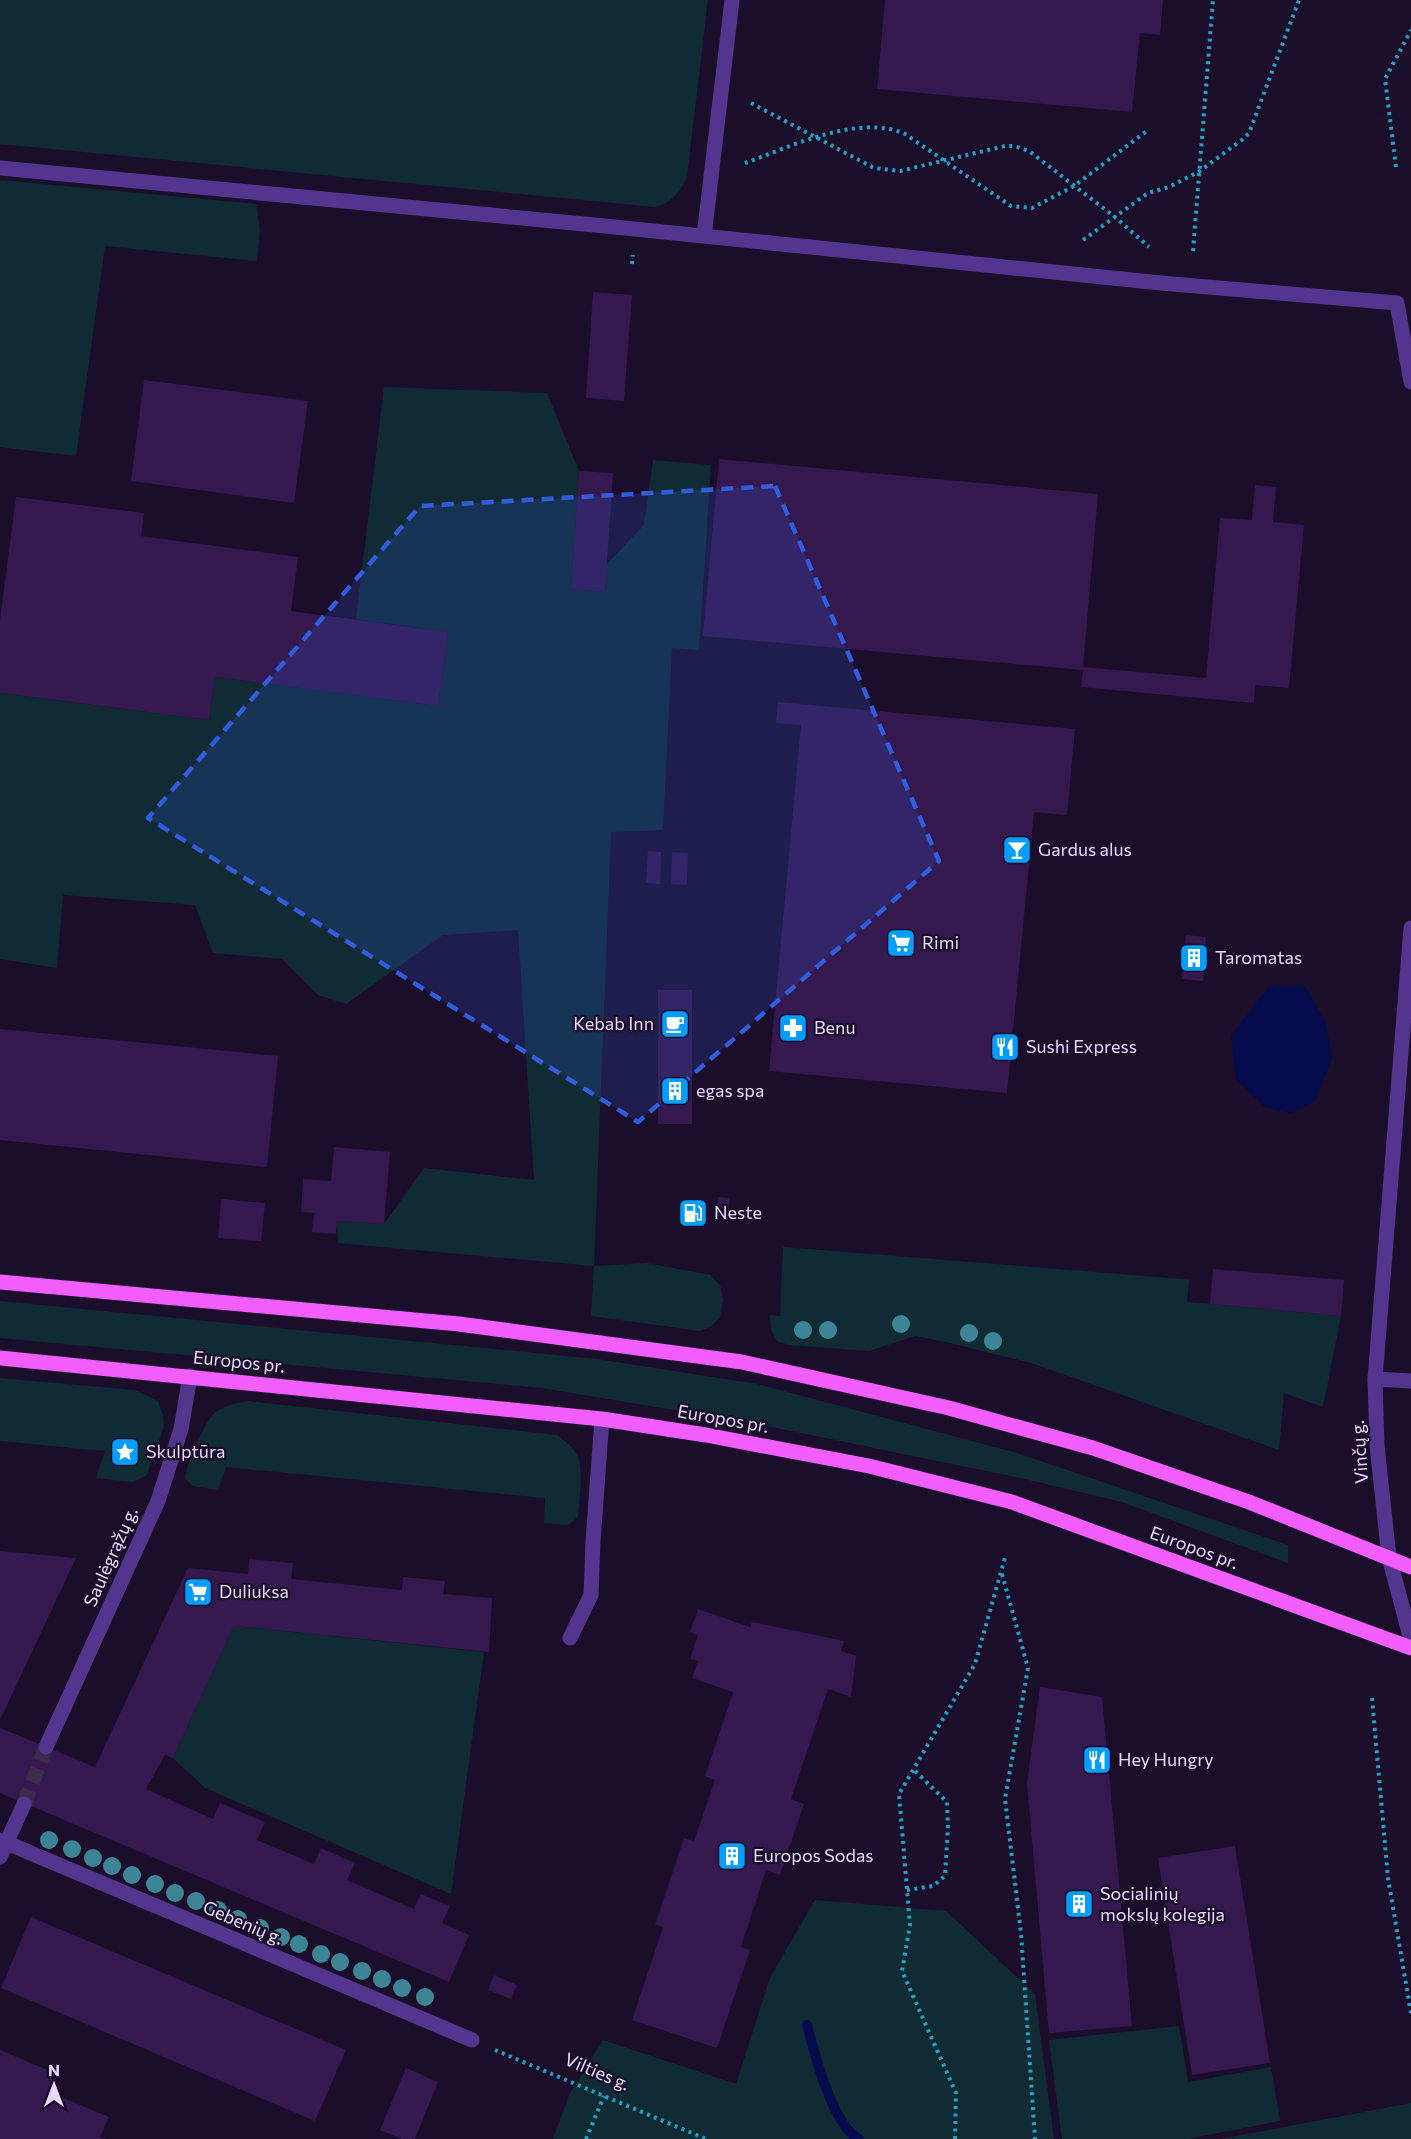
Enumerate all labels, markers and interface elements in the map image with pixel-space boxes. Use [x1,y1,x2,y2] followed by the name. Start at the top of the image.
[1001,834,1033,866] bar icon: Gardus alus
[1038,838,1132,860] place label: Gardus alus
[885,927,917,959] supermarket icon: Rimi
[922,931,959,953] place label: Rimi
[1178,942,1210,974] building icon: Taromatas
[1215,946,1302,968] place label: Taromatas
[659,1008,691,1040] cafe icon: Kebab Inn
[573,1012,654,1034] place label: Kebab Inn
[777,1012,809,1044] pharmacy icon: Benu
[814,1016,855,1038] place label: Benu
[989,1031,1021,1063] restaurant icon: Sushi Express
[1026,1035,1137,1057] place label: Sushi Express
[659,1075,691,1107] building icon: egas spa
[696,1079,764,1101] place label: egas spa
[677,1197,709,1229] fuel station icon: Neste
[714,1201,762,1223] place label: Neste
[192,1345,286,1377] street label: Europos pr.
[676,1399,771,1437] street label: Europos pr.
[1346,1420,1372,1485] street label: Vinčų g.
[109,1436,141,1468] place icon: Skulptūra
[146,1440,225,1462] place label: Skulptūra
[78,1503,142,1610] street label: Saulėgrąžų g.
[1147,1521,1242,1573] street label: Europos pr.
[182,1576,214,1608] supermarket icon: Duliuksa
[219,1580,289,1602] place label: Duliuksa
[1081,1744,1113,1776] restaurant icon: Hey Hungry
[1118,1748,1214,1770] place label: Hey Hungry
[716,1840,748,1872] building icon: Europos Sodas
[753,1844,874,1866] place label: Europos Sodas
[1100,1882,1225,1925] place label: Socialinių mokslų kolegija
[1063,1888,1095,1920] building icon: Socialinių mokslų kolegija
[200,1895,287,1949] street label: Gebenių g.
[561,2048,633,2095] street label: Vilties g.
[24,2055,84,2115] north arrow
[48,2060,60,2079] text: N

